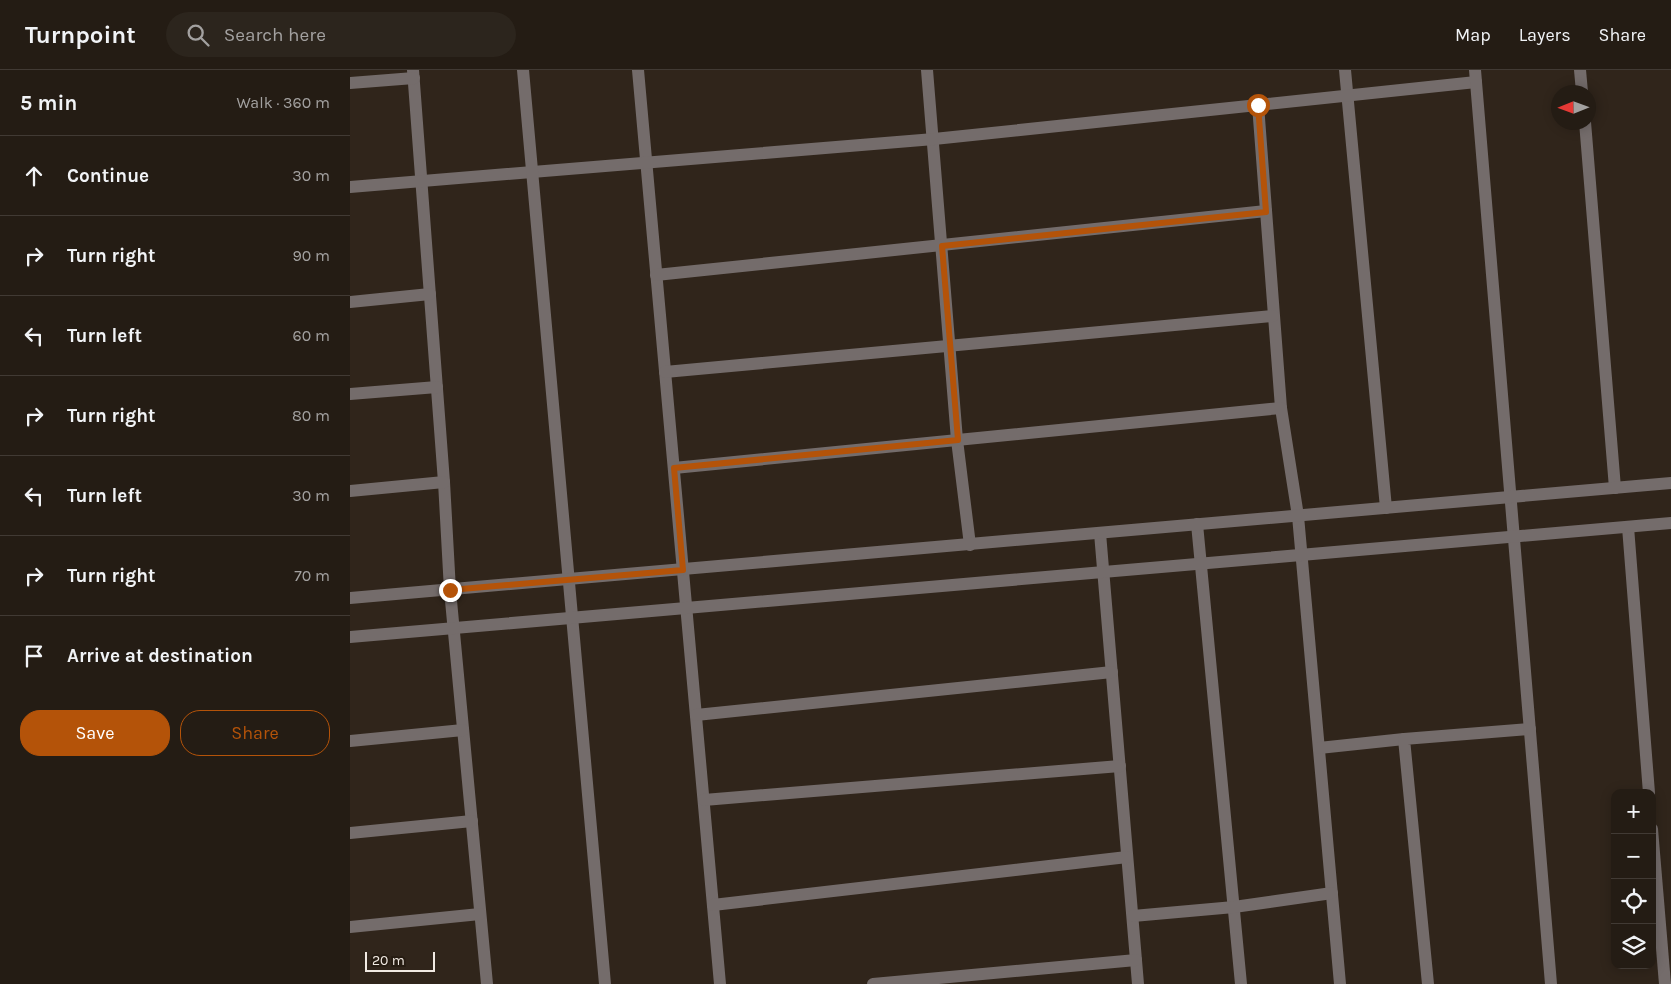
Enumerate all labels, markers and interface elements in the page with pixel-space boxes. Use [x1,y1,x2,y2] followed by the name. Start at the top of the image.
[166,12,516,57] search box
[25,21,136,49] text: Turnpoint
[184,21,212,49] icon: search
[224,24,326,46] text: Search here
[1455,24,1491,46] text: Map
[1519,24,1571,46] text: Layers
[1599,24,1646,46] text: Share
[1551,85,1596,130] north arrow
[20,91,77,115] text: 5 min
[237,93,330,112] text: Walk · 360 m
[1247,94,1270,117] route start
[20,162,48,190] icon: ahead
[67,165,149,187] text: Continue
[292,166,330,185] text: 30 m
[20,242,48,270] icon: right
[67,245,156,267] text: Turn right
[292,246,330,265] text: 90 m
[20,322,48,350] icon: left
[67,325,142,347] text: Turn left
[293,326,330,345] text: 60 m
[20,402,48,430] icon: right
[67,405,156,427] text: Turn right
[292,406,330,425] text: 80 m
[20,482,48,510] icon: left
[67,485,142,507] text: Turn left
[292,486,330,505] text: 30 m
[20,562,48,590] icon: right
[67,565,156,587] text: Turn right
[294,566,330,585] text: 70 m
[439,579,462,602] route end
[20,642,48,670] icon: arrive
[67,645,253,667] text: Arrive at destination
[20,710,170,756] button: Save
[180,710,330,756] button: Share
[1611,789,1656,969] map controls
[1611,789,1656,834] button: +
[1611,834,1656,879] button: −
[1611,879,1656,924] button: locate
[1611,924,1656,969] button: layers
[365,949,435,972] scale bar
[372,952,405,969] text: 20 m

